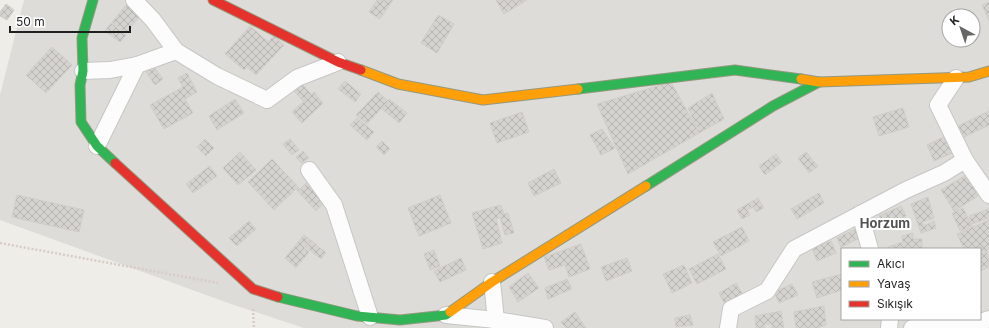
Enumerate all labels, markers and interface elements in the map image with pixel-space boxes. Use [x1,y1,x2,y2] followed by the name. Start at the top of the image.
[10,8,130,34] scale bar
[941,8,981,48] north arrow
[947,12,962,28] text: K
[16,14,45,29] text: 50 m
[860,215,910,231] district label: Horzum
[841,248,981,320] legend
[877,256,905,271] text: Akıcı
[877,276,911,291] text: Yavaş
[877,296,913,311] text: Sıkışık

